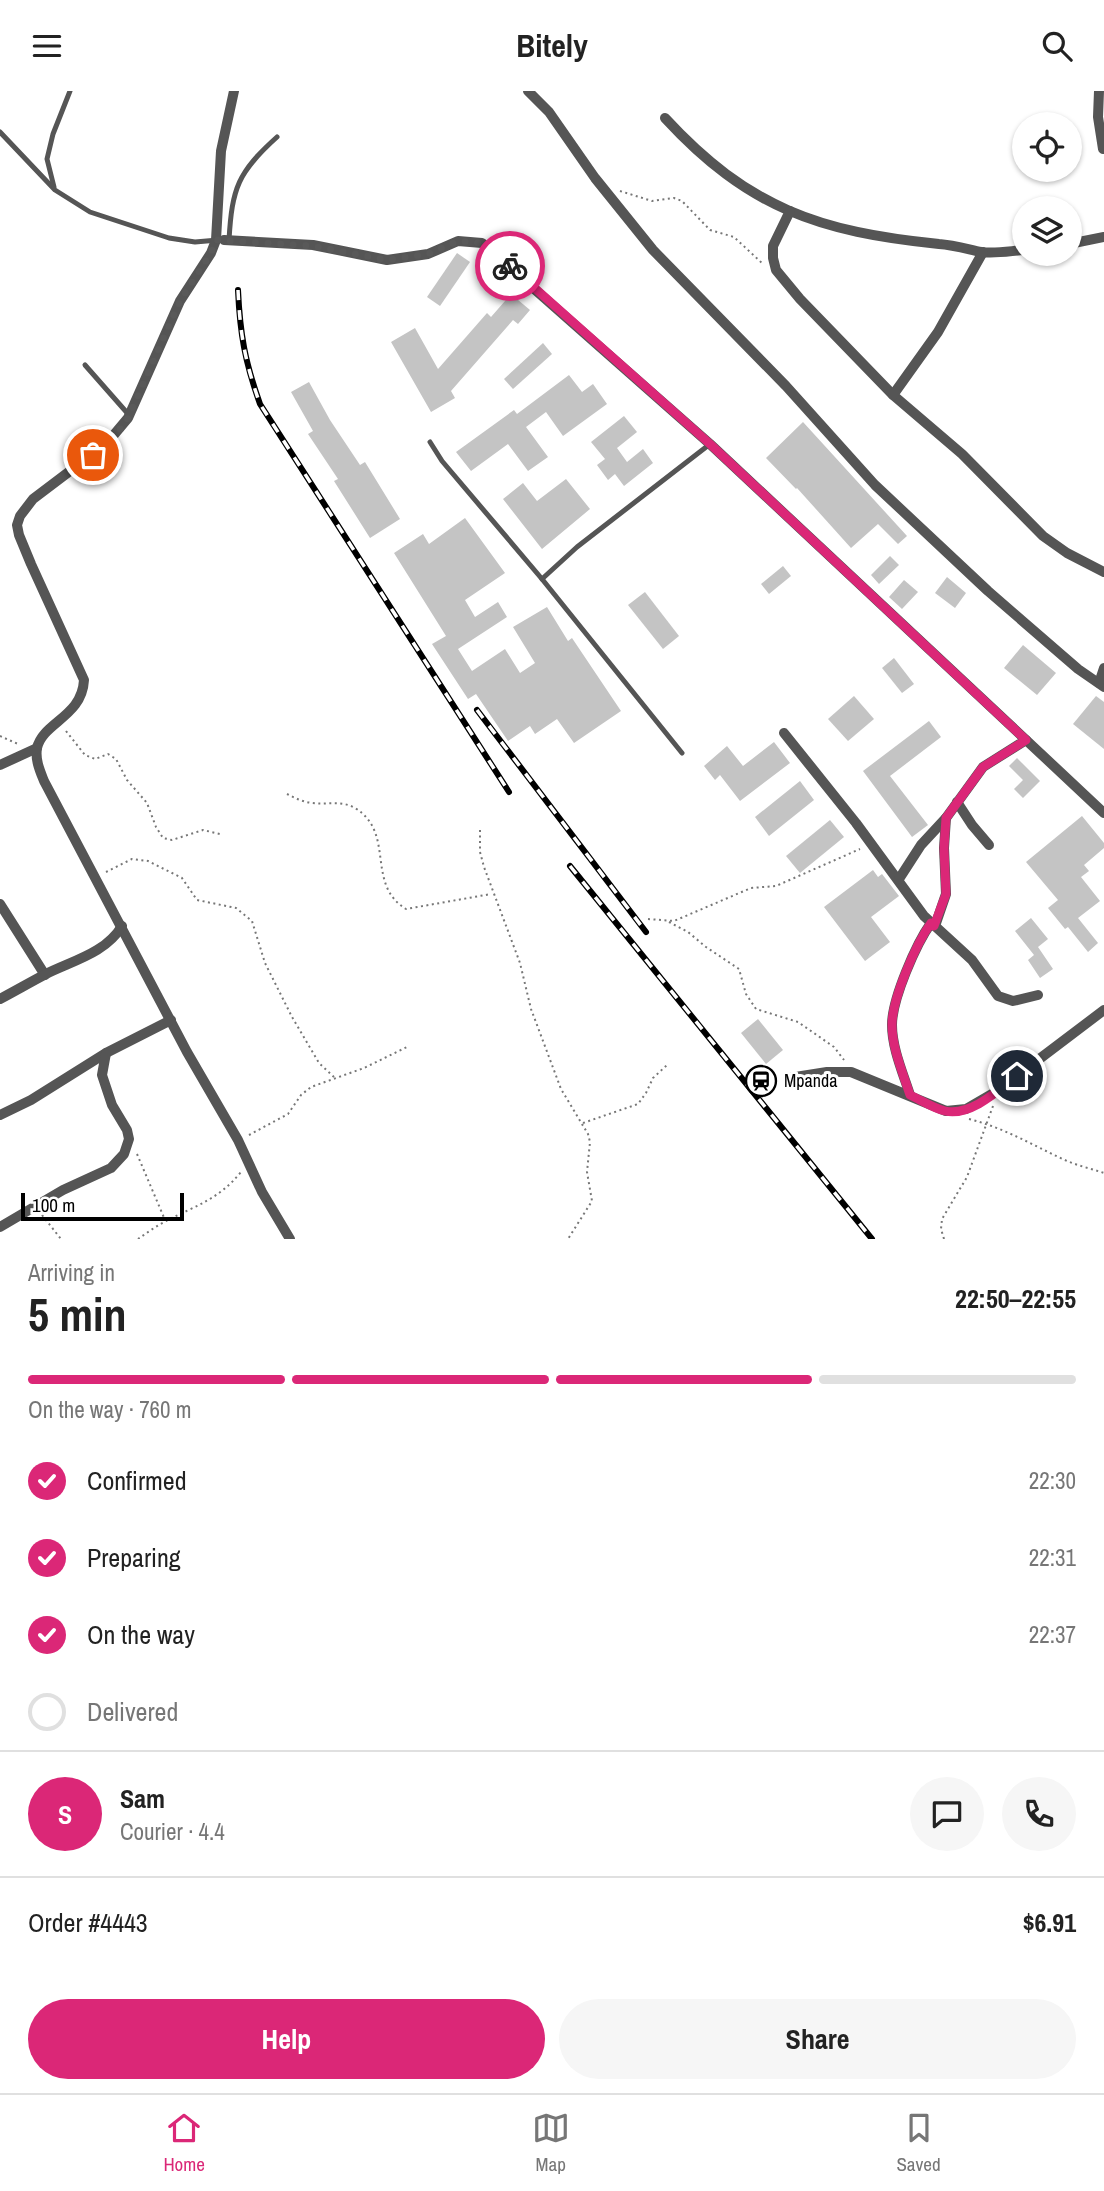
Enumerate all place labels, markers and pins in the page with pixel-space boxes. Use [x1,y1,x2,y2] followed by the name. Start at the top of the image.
[63,425,123,485] pin
[987,1046,1047,1106] pin
[744,1064,778,1098] station icon: Mpanda
[784,1068,837,1093] place label: Mpanda

